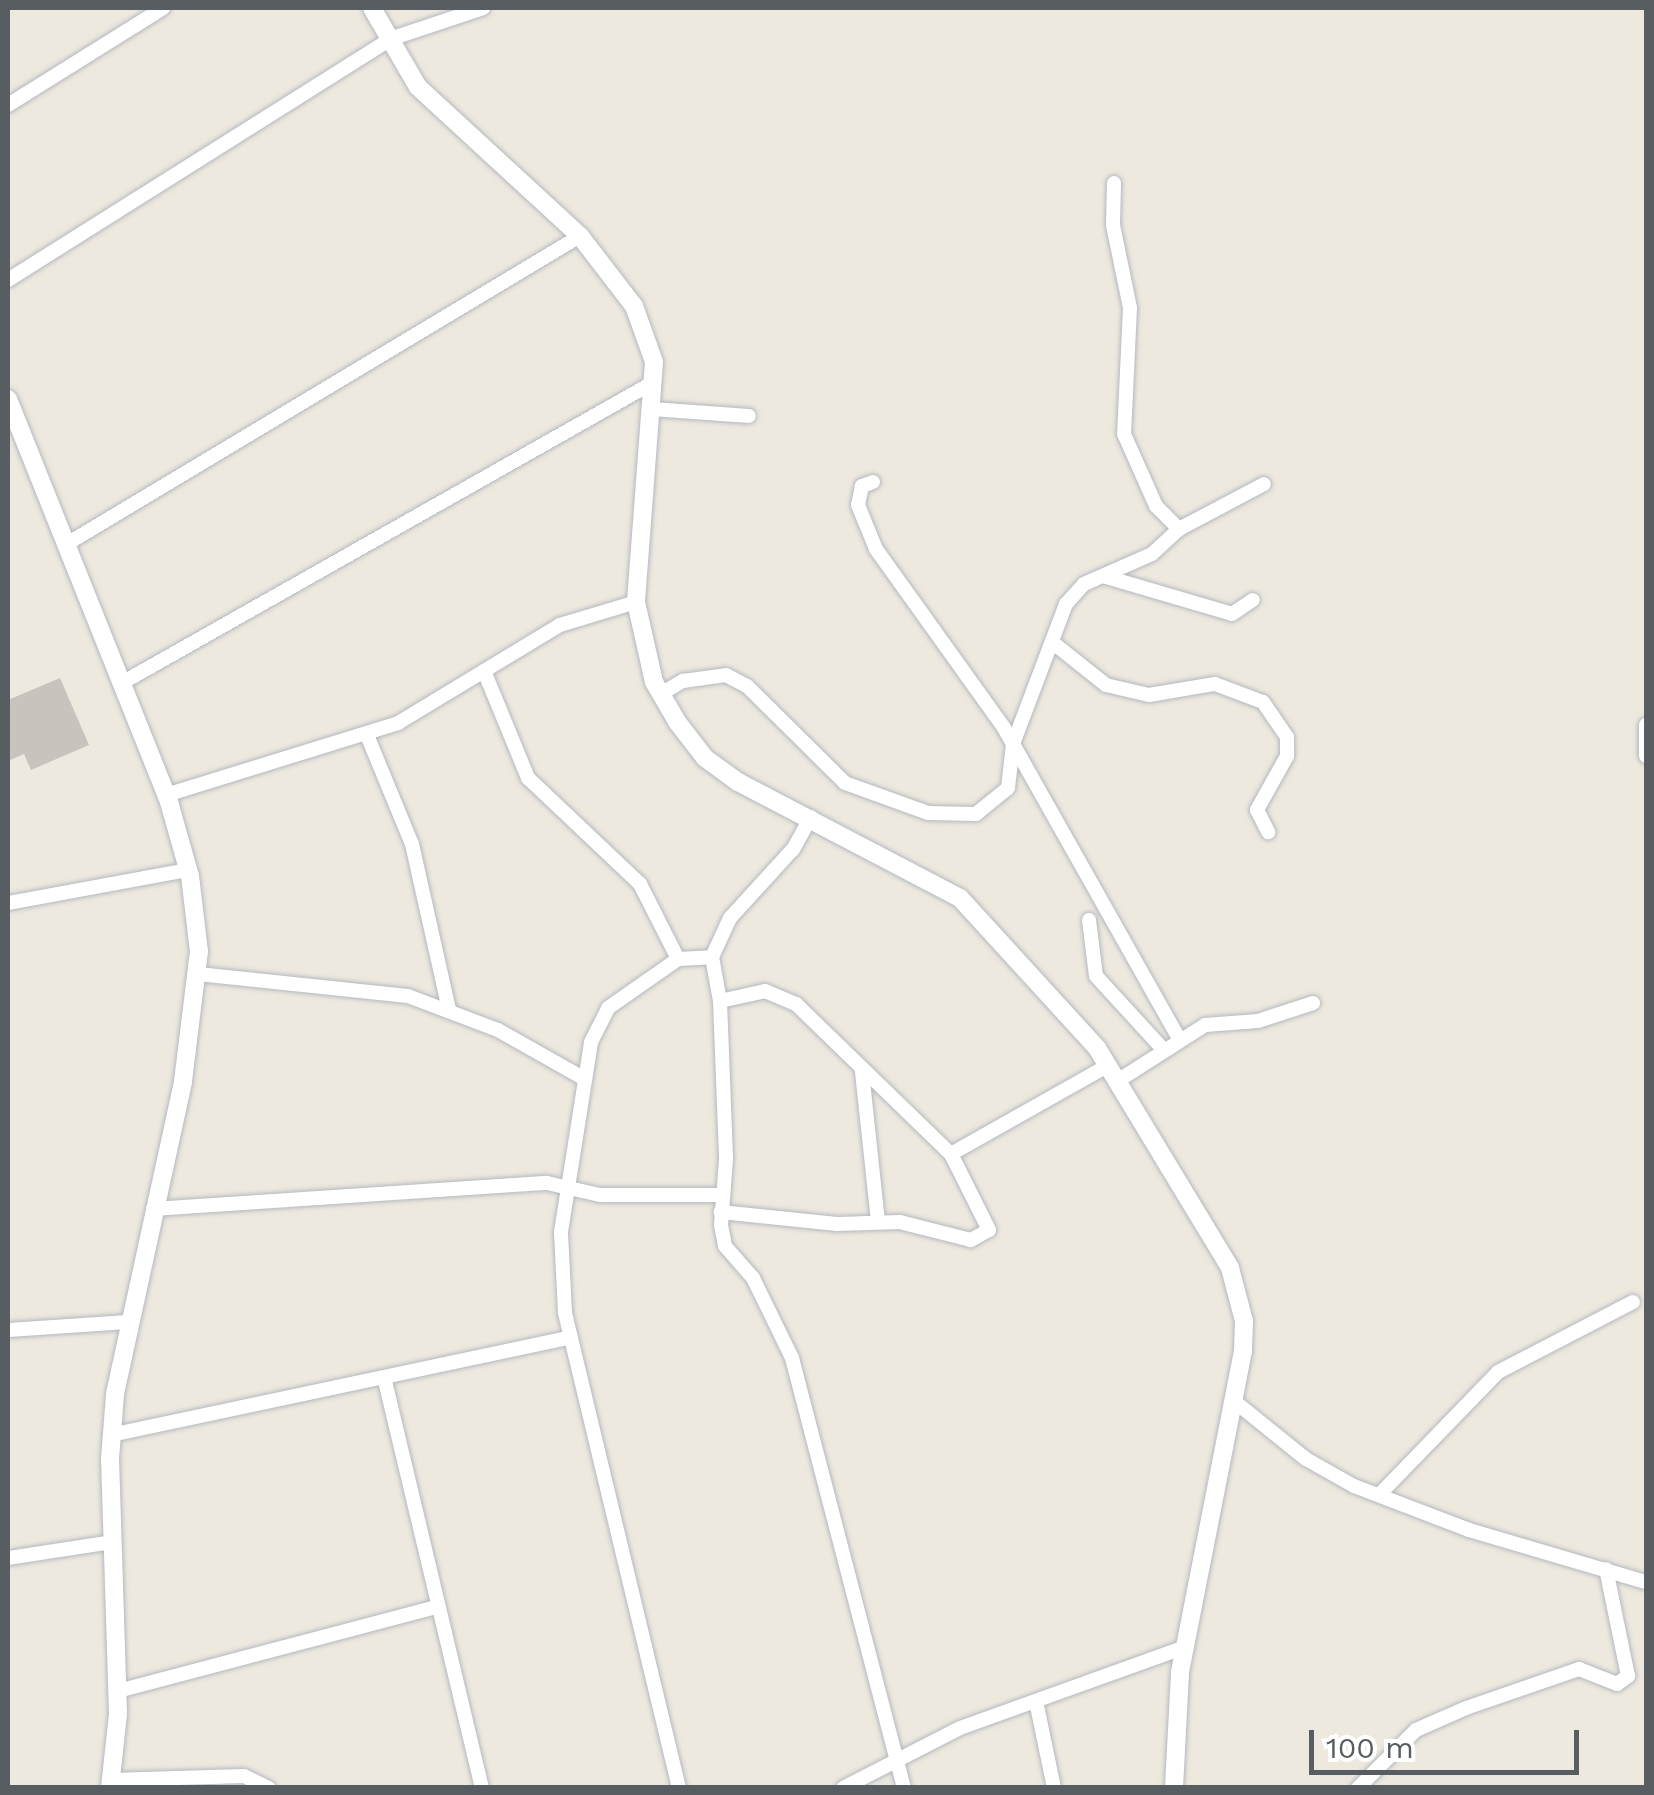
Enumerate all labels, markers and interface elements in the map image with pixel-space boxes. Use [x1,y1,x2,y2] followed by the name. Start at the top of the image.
[1314,1710,1584,1772] scale bar
[1326,1730,1414,1765] text: 100 m

